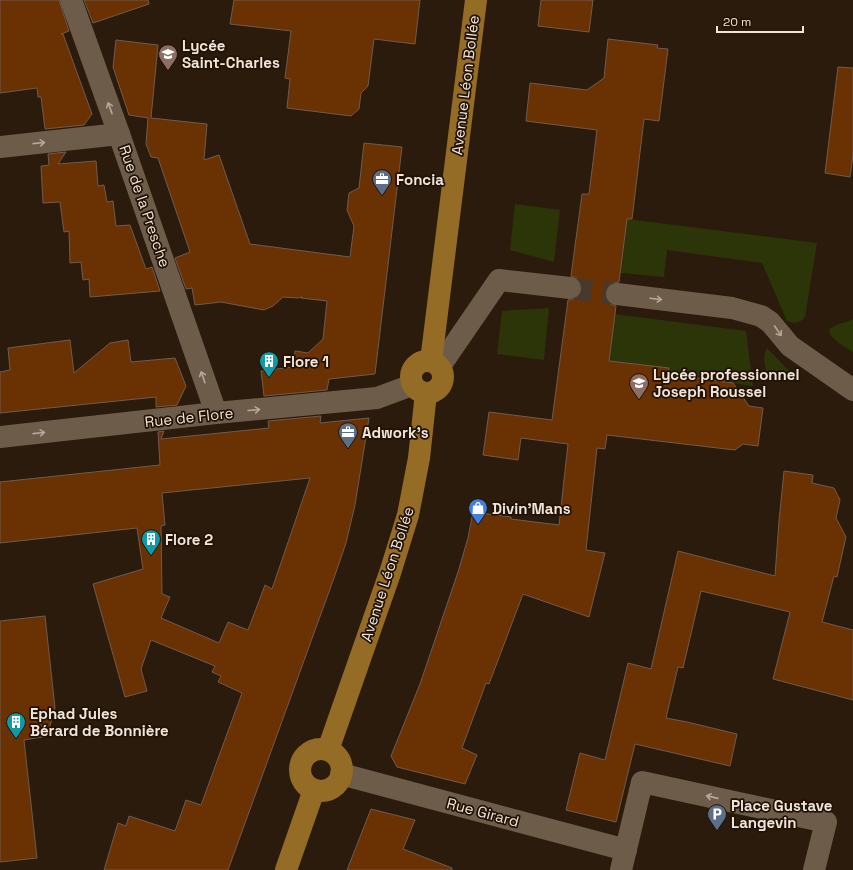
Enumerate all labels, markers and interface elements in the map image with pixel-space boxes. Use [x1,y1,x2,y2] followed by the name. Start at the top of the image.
[717,8,803,34] scale bar
[447,14,483,156] street label: Avenue Léon Bollée
[723,14,751,30] text: 20 m
[182,36,280,72] place label: Lycée Saint-Charles
[157,43,179,71] school or university icon: Lycée Saint-Charles
[106,103,114,115] one-way arrow
[32,139,45,146] one-way arrow
[115,142,175,270] street label: Rue de la Presche
[371,168,393,196] office icon: Foncia
[396,170,444,189] place label: Foncia
[649,295,662,303] one-way arrow
[774,325,782,337] one-way arrow
[258,350,280,378] building icon: Flore 1
[283,352,329,371] place label: Flore 1
[653,365,799,401] place label: Lycée professionnel Joseph Roussel
[199,371,207,383] one-way arrow
[628,372,650,400] school or university icon: Lycée professionnel Joseph Roussel
[144,403,234,431] street label: Rue de Flore
[247,406,260,413] one-way arrow
[337,421,359,449] office icon: Adwork's
[362,423,429,442] place label: Adwork's
[32,429,45,437] one-way arrow
[467,497,489,525] shop icon: Divin'Mans
[492,499,571,518] place label: Divin'Mans
[356,504,418,644] street label: Avenue Léon Bollée
[140,528,162,556] building icon: Flore 2
[165,530,213,549] place label: Flore 2
[30,704,169,740] place label: Ephad Jules Bérard de Bonnière
[5,711,27,739] building icon: Ephad Jules Bérard de Bonnière
[445,793,521,831] street label: Rue Girard
[706,793,719,801] one-way arrow
[731,796,833,832] place label: Place Gustave Langevin
[706,803,728,831] parking icon: Place Gustave Langevin

